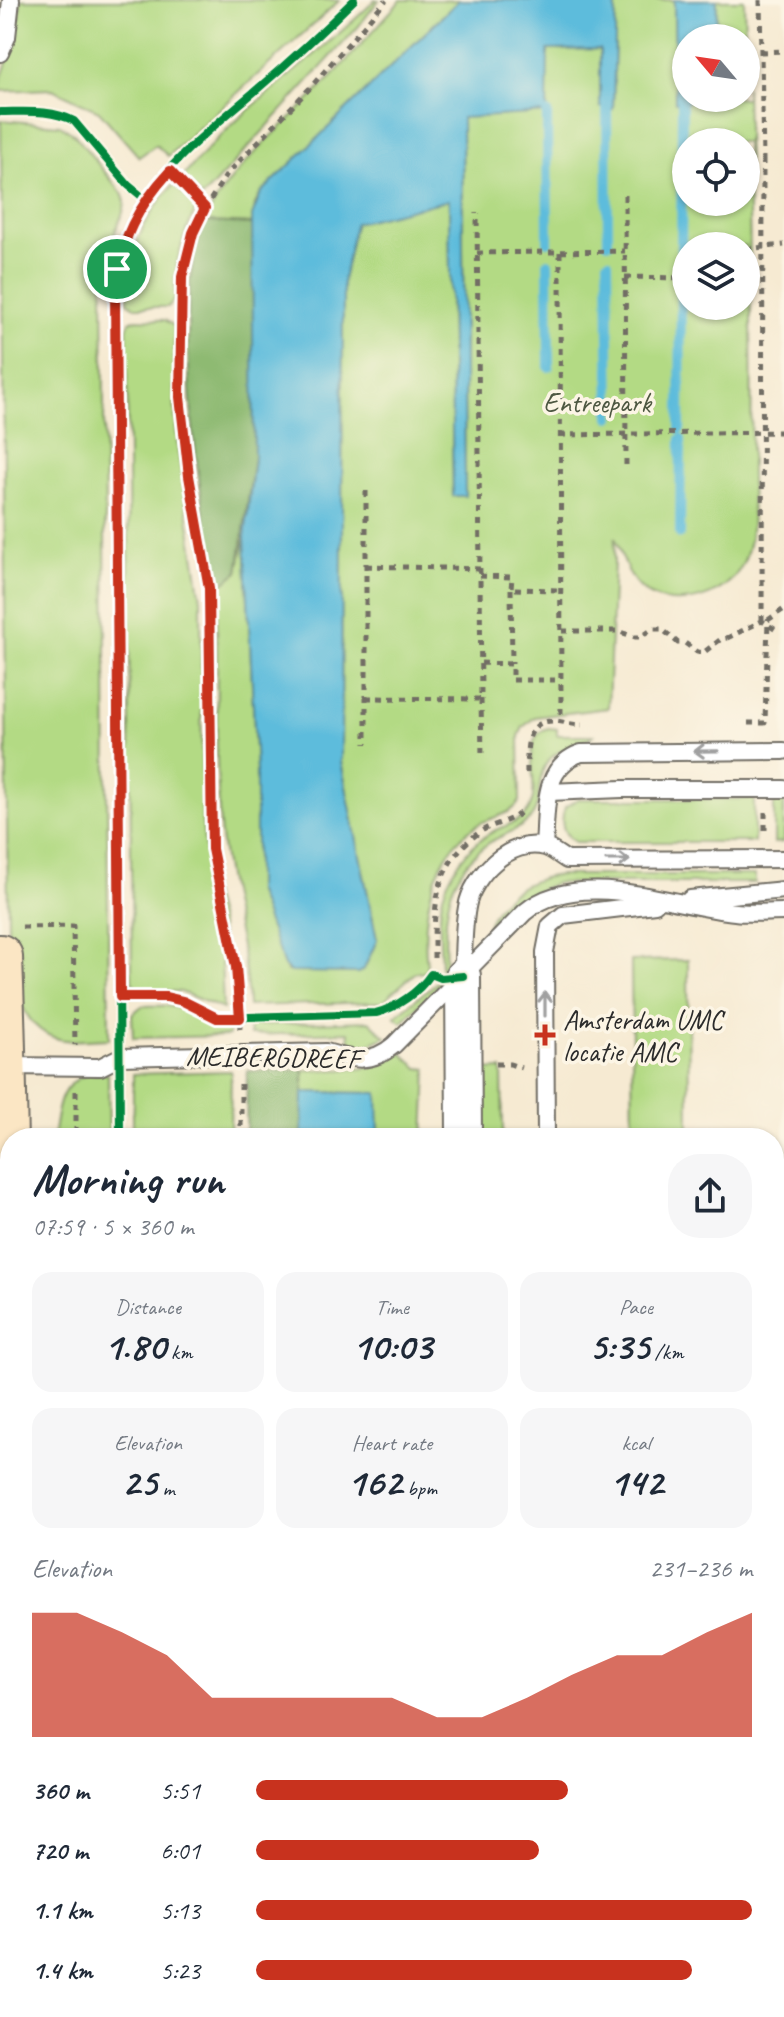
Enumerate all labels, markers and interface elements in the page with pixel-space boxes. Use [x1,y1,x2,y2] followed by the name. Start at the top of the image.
[672,24,760,112] north arrow
[672,24,760,320] map controls
[672,128,760,216] button: locate
[672,232,760,320] button: layers
[83,235,151,303] pin
[95,247,139,291] icon: arrive
[543,385,652,420] park label: Entreepark
[693,744,720,759] one-way arrow
[604,852,631,868] one-way arrow
[537,991,553,1018] one-way arrow
[563,1002,726,1069] place label: Amsterdam UMC locatie AMC
[534,1024,556,1046] marker: Amsterdam UMC locatie AMC
[186,1038,367,1076] street label: MEIBERGDREEF
[32,1152,224,1207] text: Morning run
[668,1154,752,1238] button: share
[32,1210,193,1243] text: 07:59 · 5 × 360 m
[115,1293,181,1321] text: Distance
[375,1293,409,1321] text: Time
[619,1293,653,1321] text: Pace
[104,1321,166,1371] text: 1.80
[352,1321,432,1371] text: 10:03
[589,1321,649,1371] text: 5:35
[166,1338,192,1366] text: km
[649,1338,683,1366] text: /km
[114,1429,182,1457] text: Elevation
[352,1429,432,1457] text: Heart rate
[621,1429,651,1457] text: kcal
[121,1457,157,1507] text: 25
[347,1457,402,1507] text: 162
[609,1457,663,1507] text: 142
[157,1474,175,1502] text: m
[402,1474,437,1502] text: bpm
[32,1552,112,1585] text: Elevation
[649,1552,752,1585] text: 231–236 m
[32,1774,89,1807] text: 360 m
[160,1774,200,1807] text: 5:51
[32,1834,88,1867] text: 720 m
[160,1834,200,1867] text: 6:01
[32,1894,92,1927] text: 1.1 km
[160,1894,200,1927] text: 5:13
[32,1954,92,1987] text: 1.4 km
[160,1954,200,1987] text: 5:23

